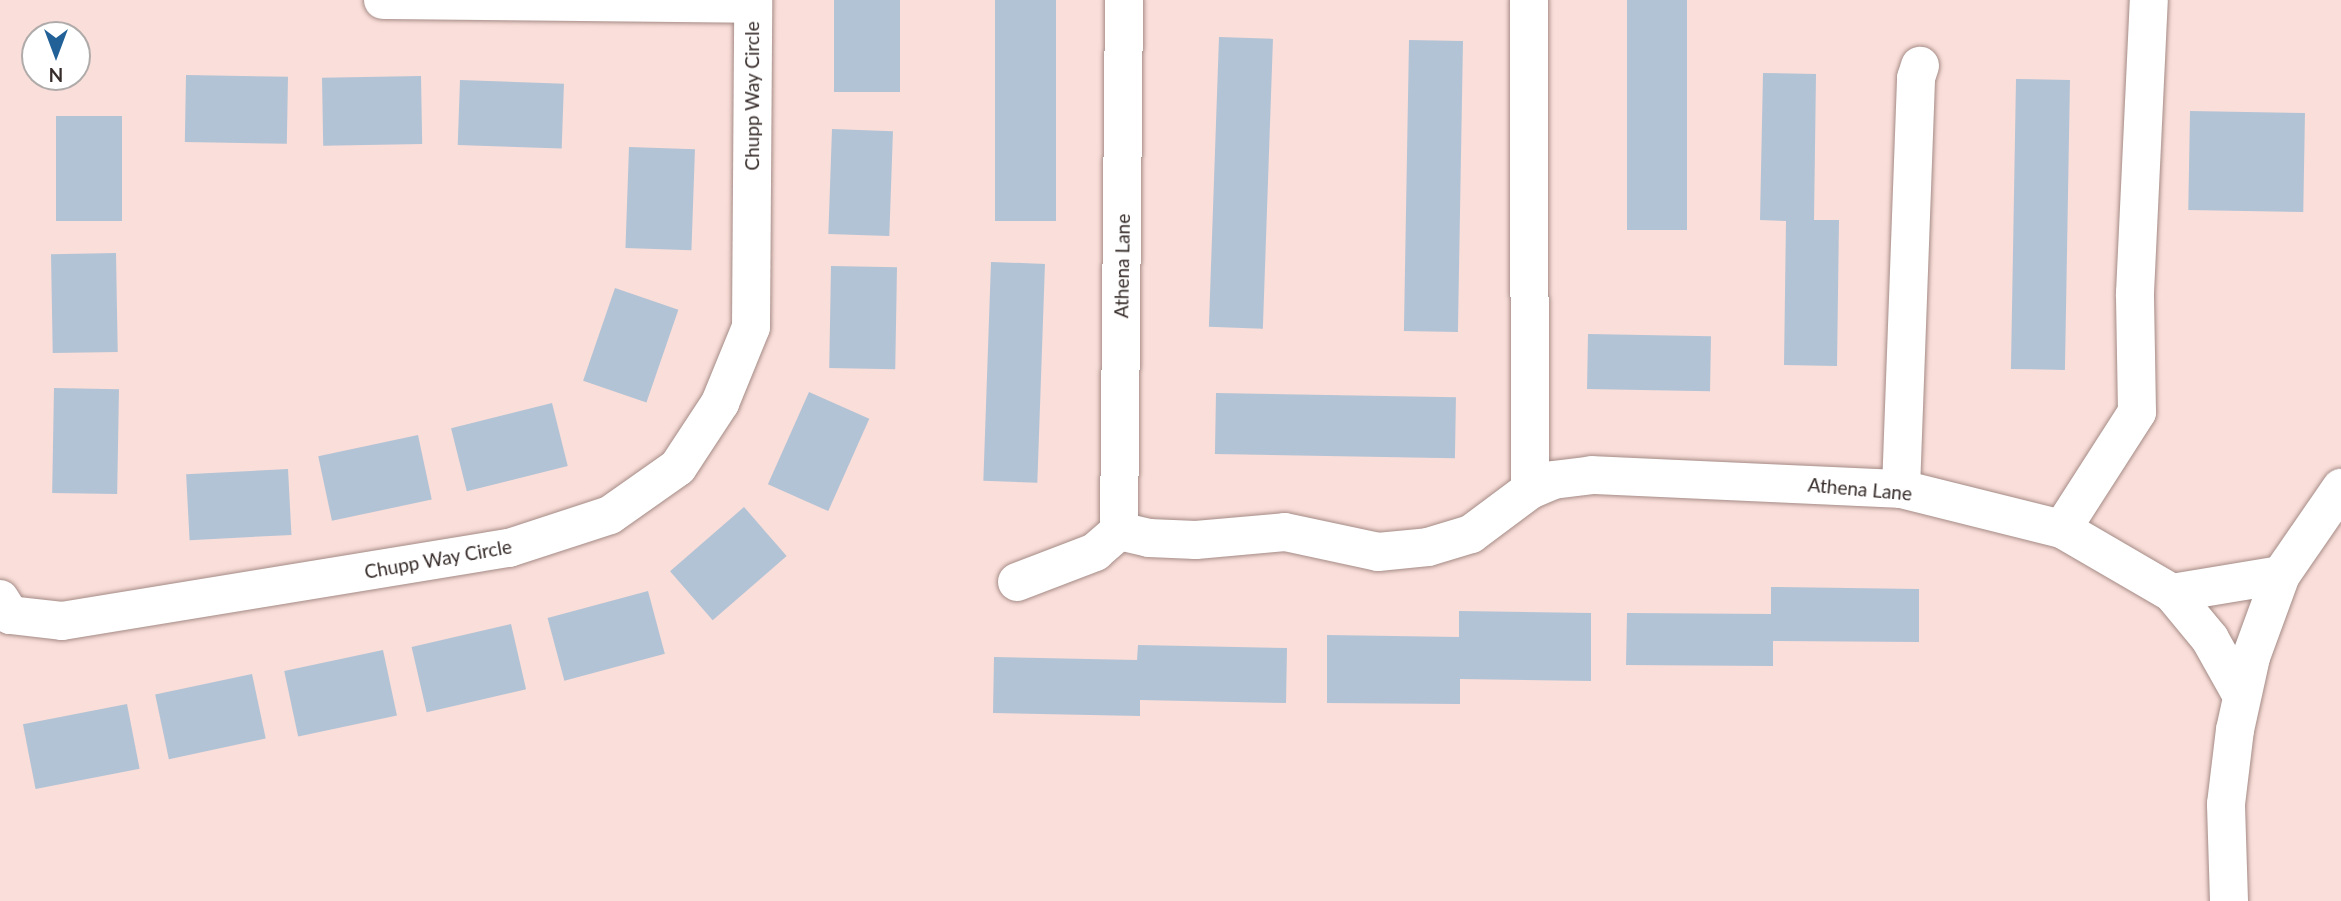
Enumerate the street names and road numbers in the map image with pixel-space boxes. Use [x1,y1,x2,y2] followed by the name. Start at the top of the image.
[741,21,763,171] street label: Chupp Way Circle
[1110,214,1134,318] street label: Athena Lane
[1807,473,1913,505] street label: Athena Lane
[362,535,514,583] street label: Chupp Way Circle

